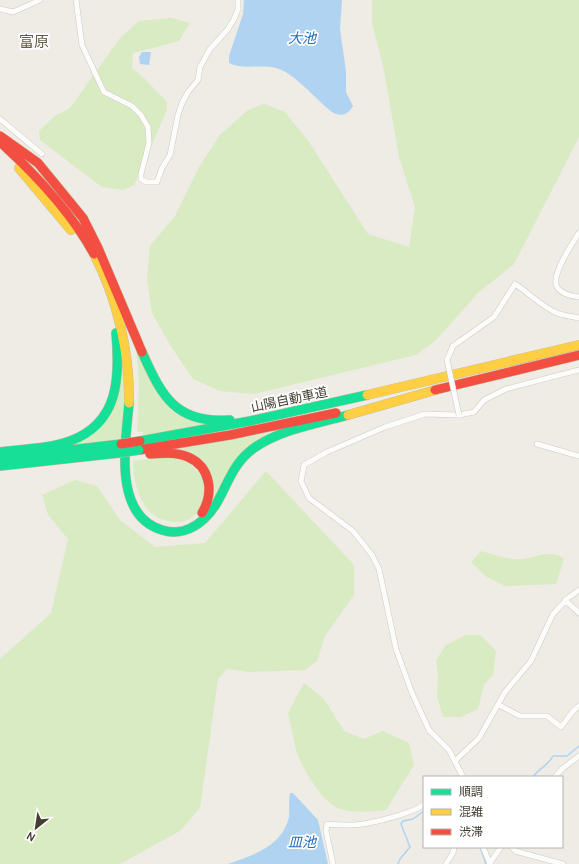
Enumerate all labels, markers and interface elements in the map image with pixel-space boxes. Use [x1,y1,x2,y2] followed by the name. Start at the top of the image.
[288,29,318,47] water label: 大池
[19,33,49,51] district label: 富原
[249,383,329,415] street label: 山陽自動車道
[423,776,563,848] legend
[459,784,483,799] text: 順調
[459,804,483,819] text: 混雑
[16,808,56,848] north arrow
[459,824,483,839] text: 渋滞
[24,829,38,845] text: N
[288,833,318,851] water label: 皿池

